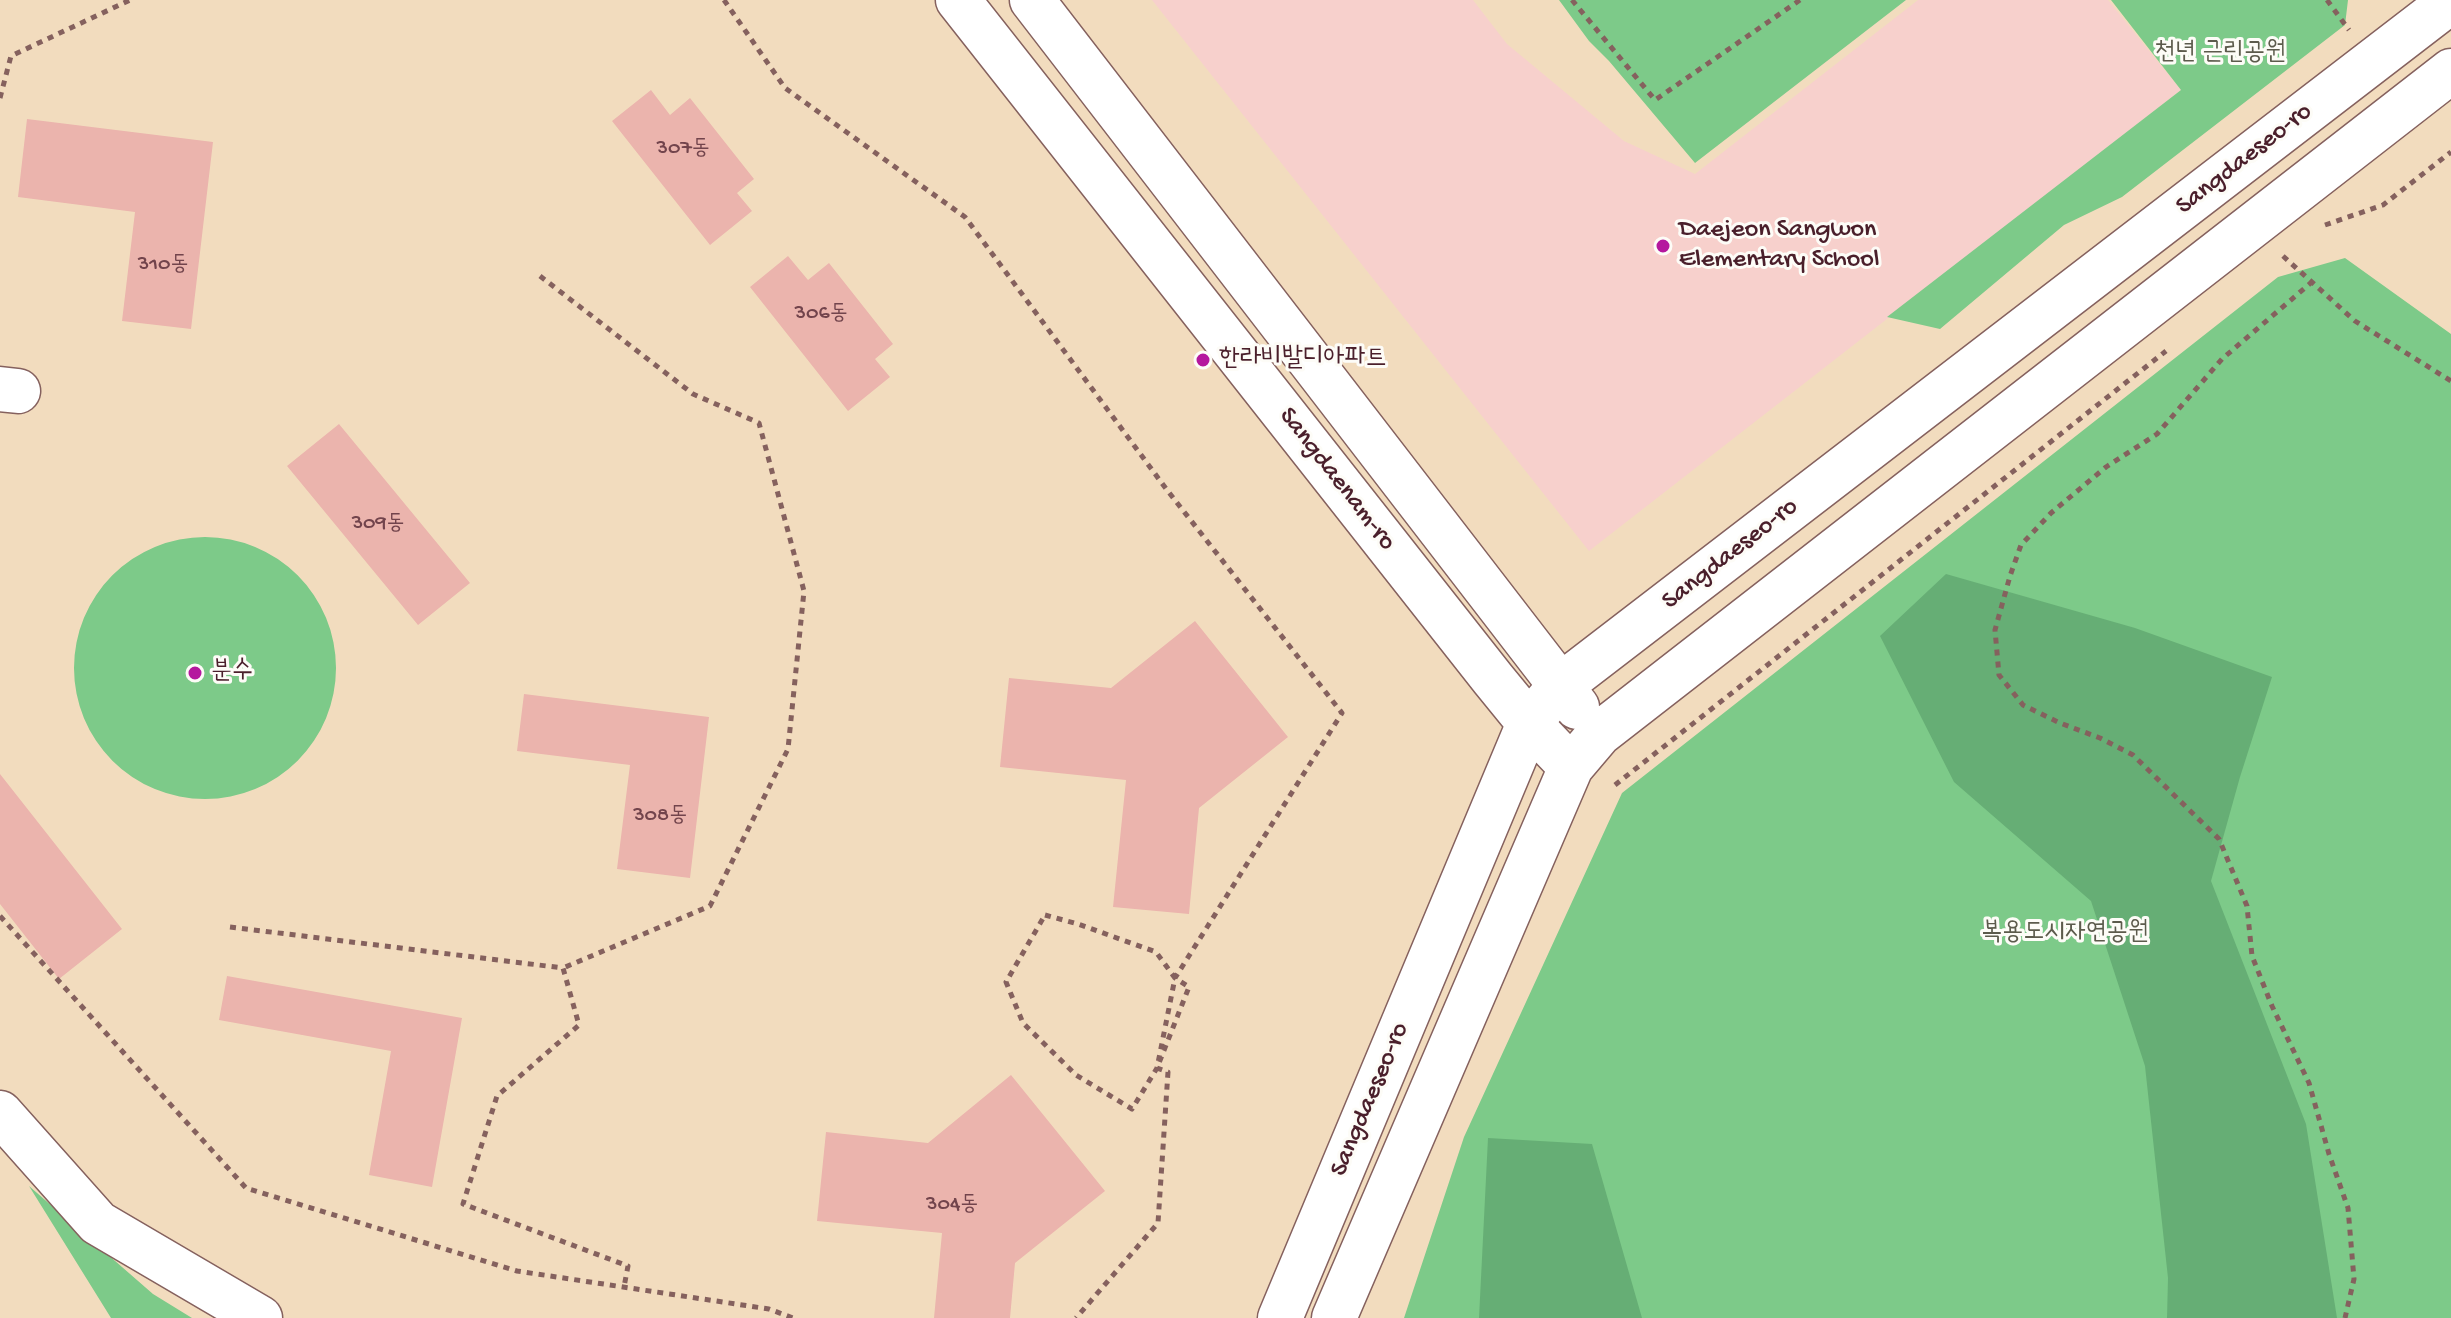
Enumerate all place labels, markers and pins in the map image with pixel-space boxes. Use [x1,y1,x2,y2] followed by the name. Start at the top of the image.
[1679,215,1879,276] place label: Daejeon Sangwon Elementary School
[1654,237,1672,255] marker: Daejeon Sangwon Elementary School
[1219,344,1386,376] place label: 한라비발디아파트
[1194,351,1212,369] marker: 한라비발디아파트
[211,657,253,689] place label: 분수
[186,664,204,682] marker: 분수

